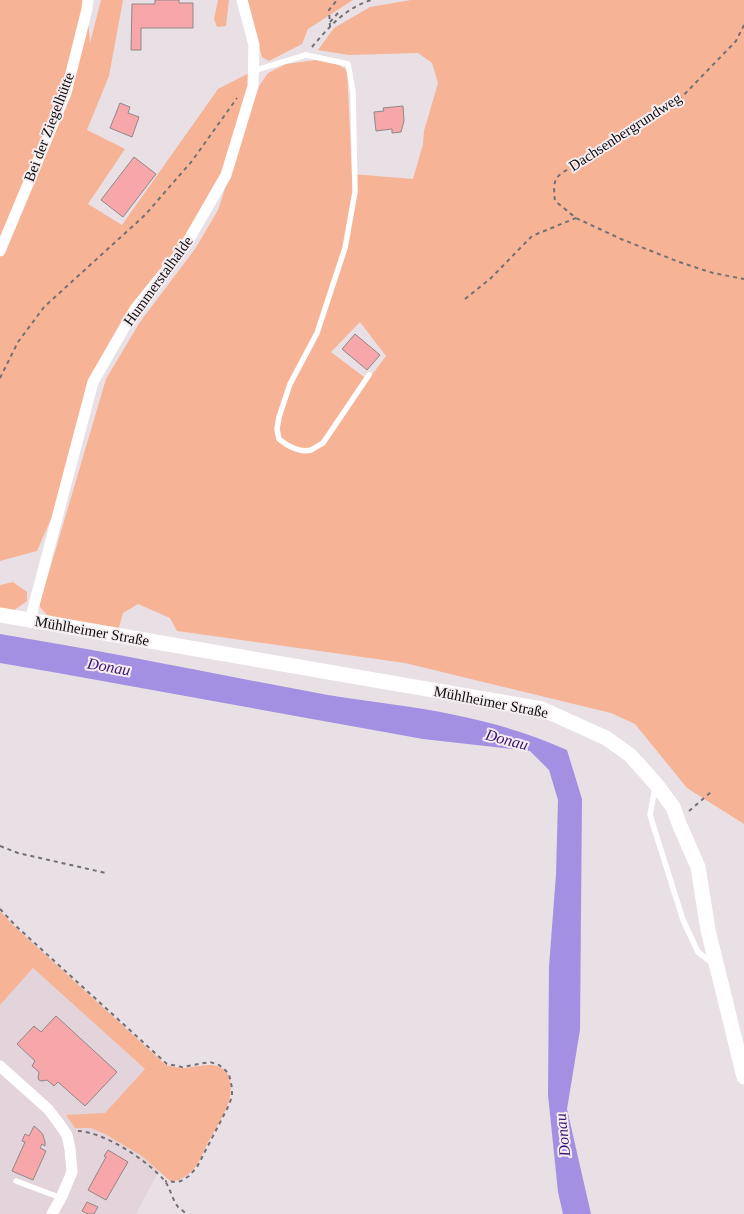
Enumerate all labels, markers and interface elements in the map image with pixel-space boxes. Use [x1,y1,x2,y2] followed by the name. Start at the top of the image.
[21,70,77,184] street label: Bei der Ziegelhütte
[566,89,685,174] street label: Dachsenbergrundweg
[120,233,196,329] street label: Hummerstalhalde
[33,613,151,649] street label: Mühlheimer Straße
[85,654,132,679] water label: Donau
[432,683,550,721] street label: Mühlheimer Straße
[483,725,530,753] water label: Donau
[552,1112,573,1158] water label: Donau

